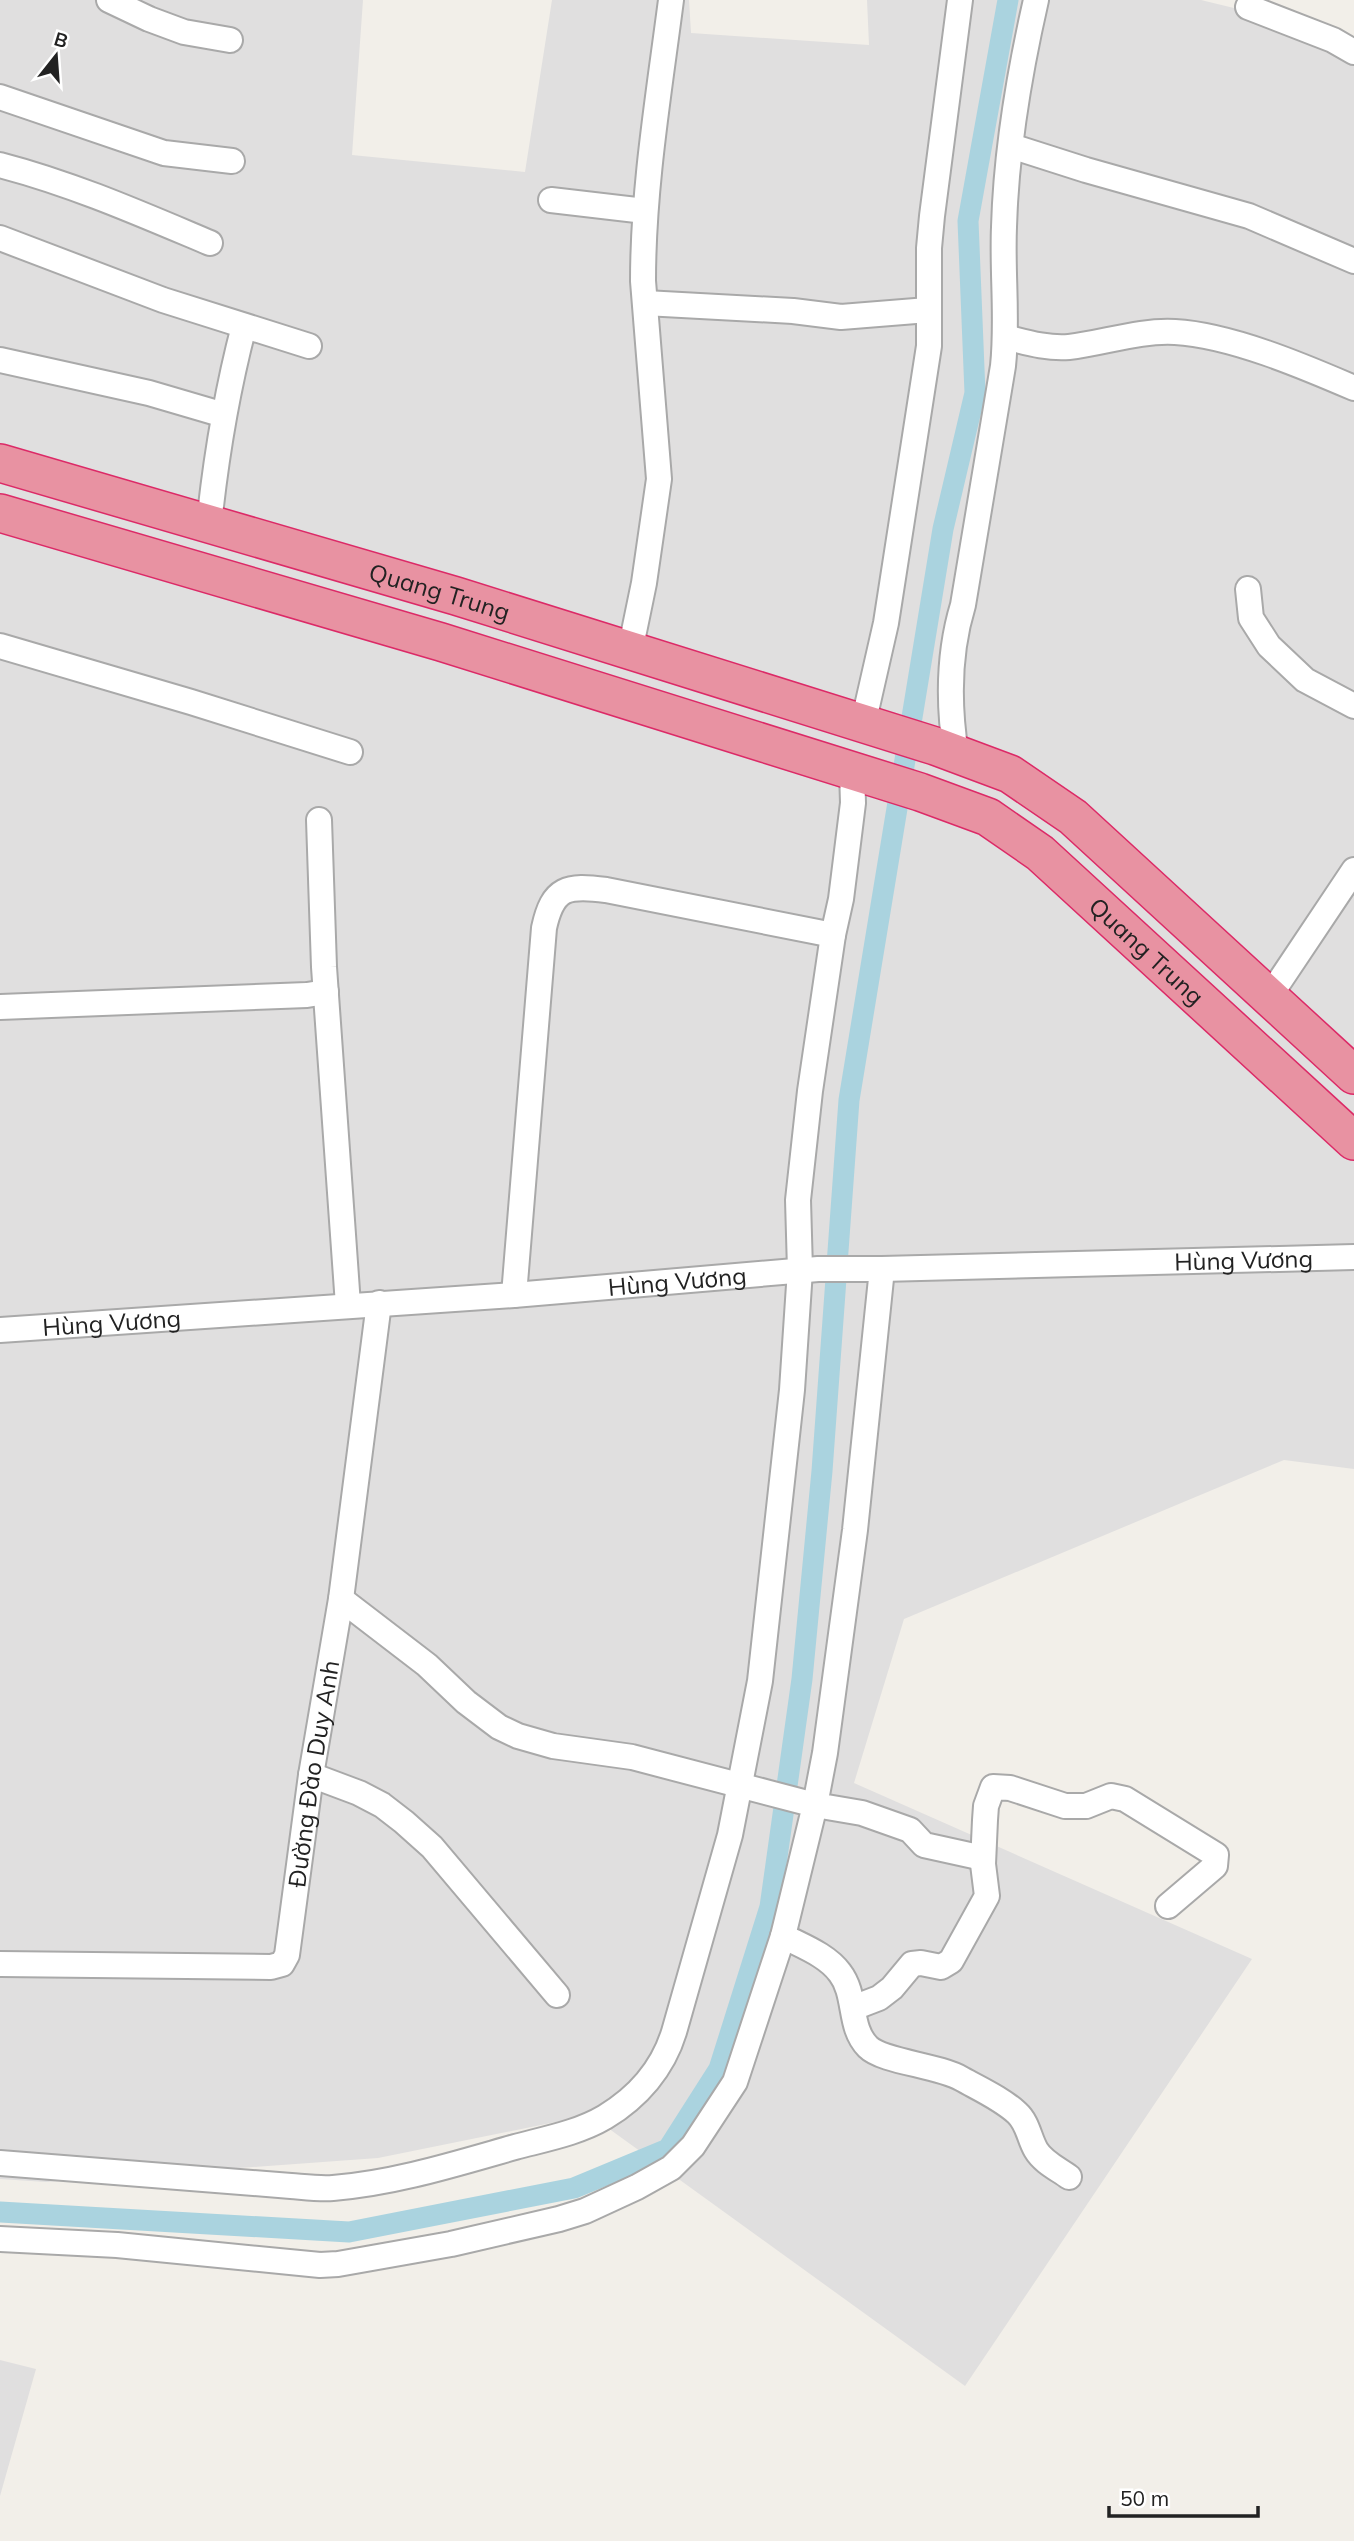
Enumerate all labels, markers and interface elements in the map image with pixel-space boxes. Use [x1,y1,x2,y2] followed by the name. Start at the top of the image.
[21,21,91,91] north arrow
[51,26,71,53] text: B
[366,556,514,627] street label: Quang Trung
[1083,891,1211,1011] street label: Quang Trung
[1174,1243,1313,1277] street label: Hùng Vương
[607,1260,748,1302] street label: Hùng Vương
[41,1303,182,1342] street label: Hùng Vương
[281,1658,345,1889] street label: Đường Đào Duy Anh
[1109,2474,1258,2518] scale bar
[1120,2485,1169,2511] text: 50 m

